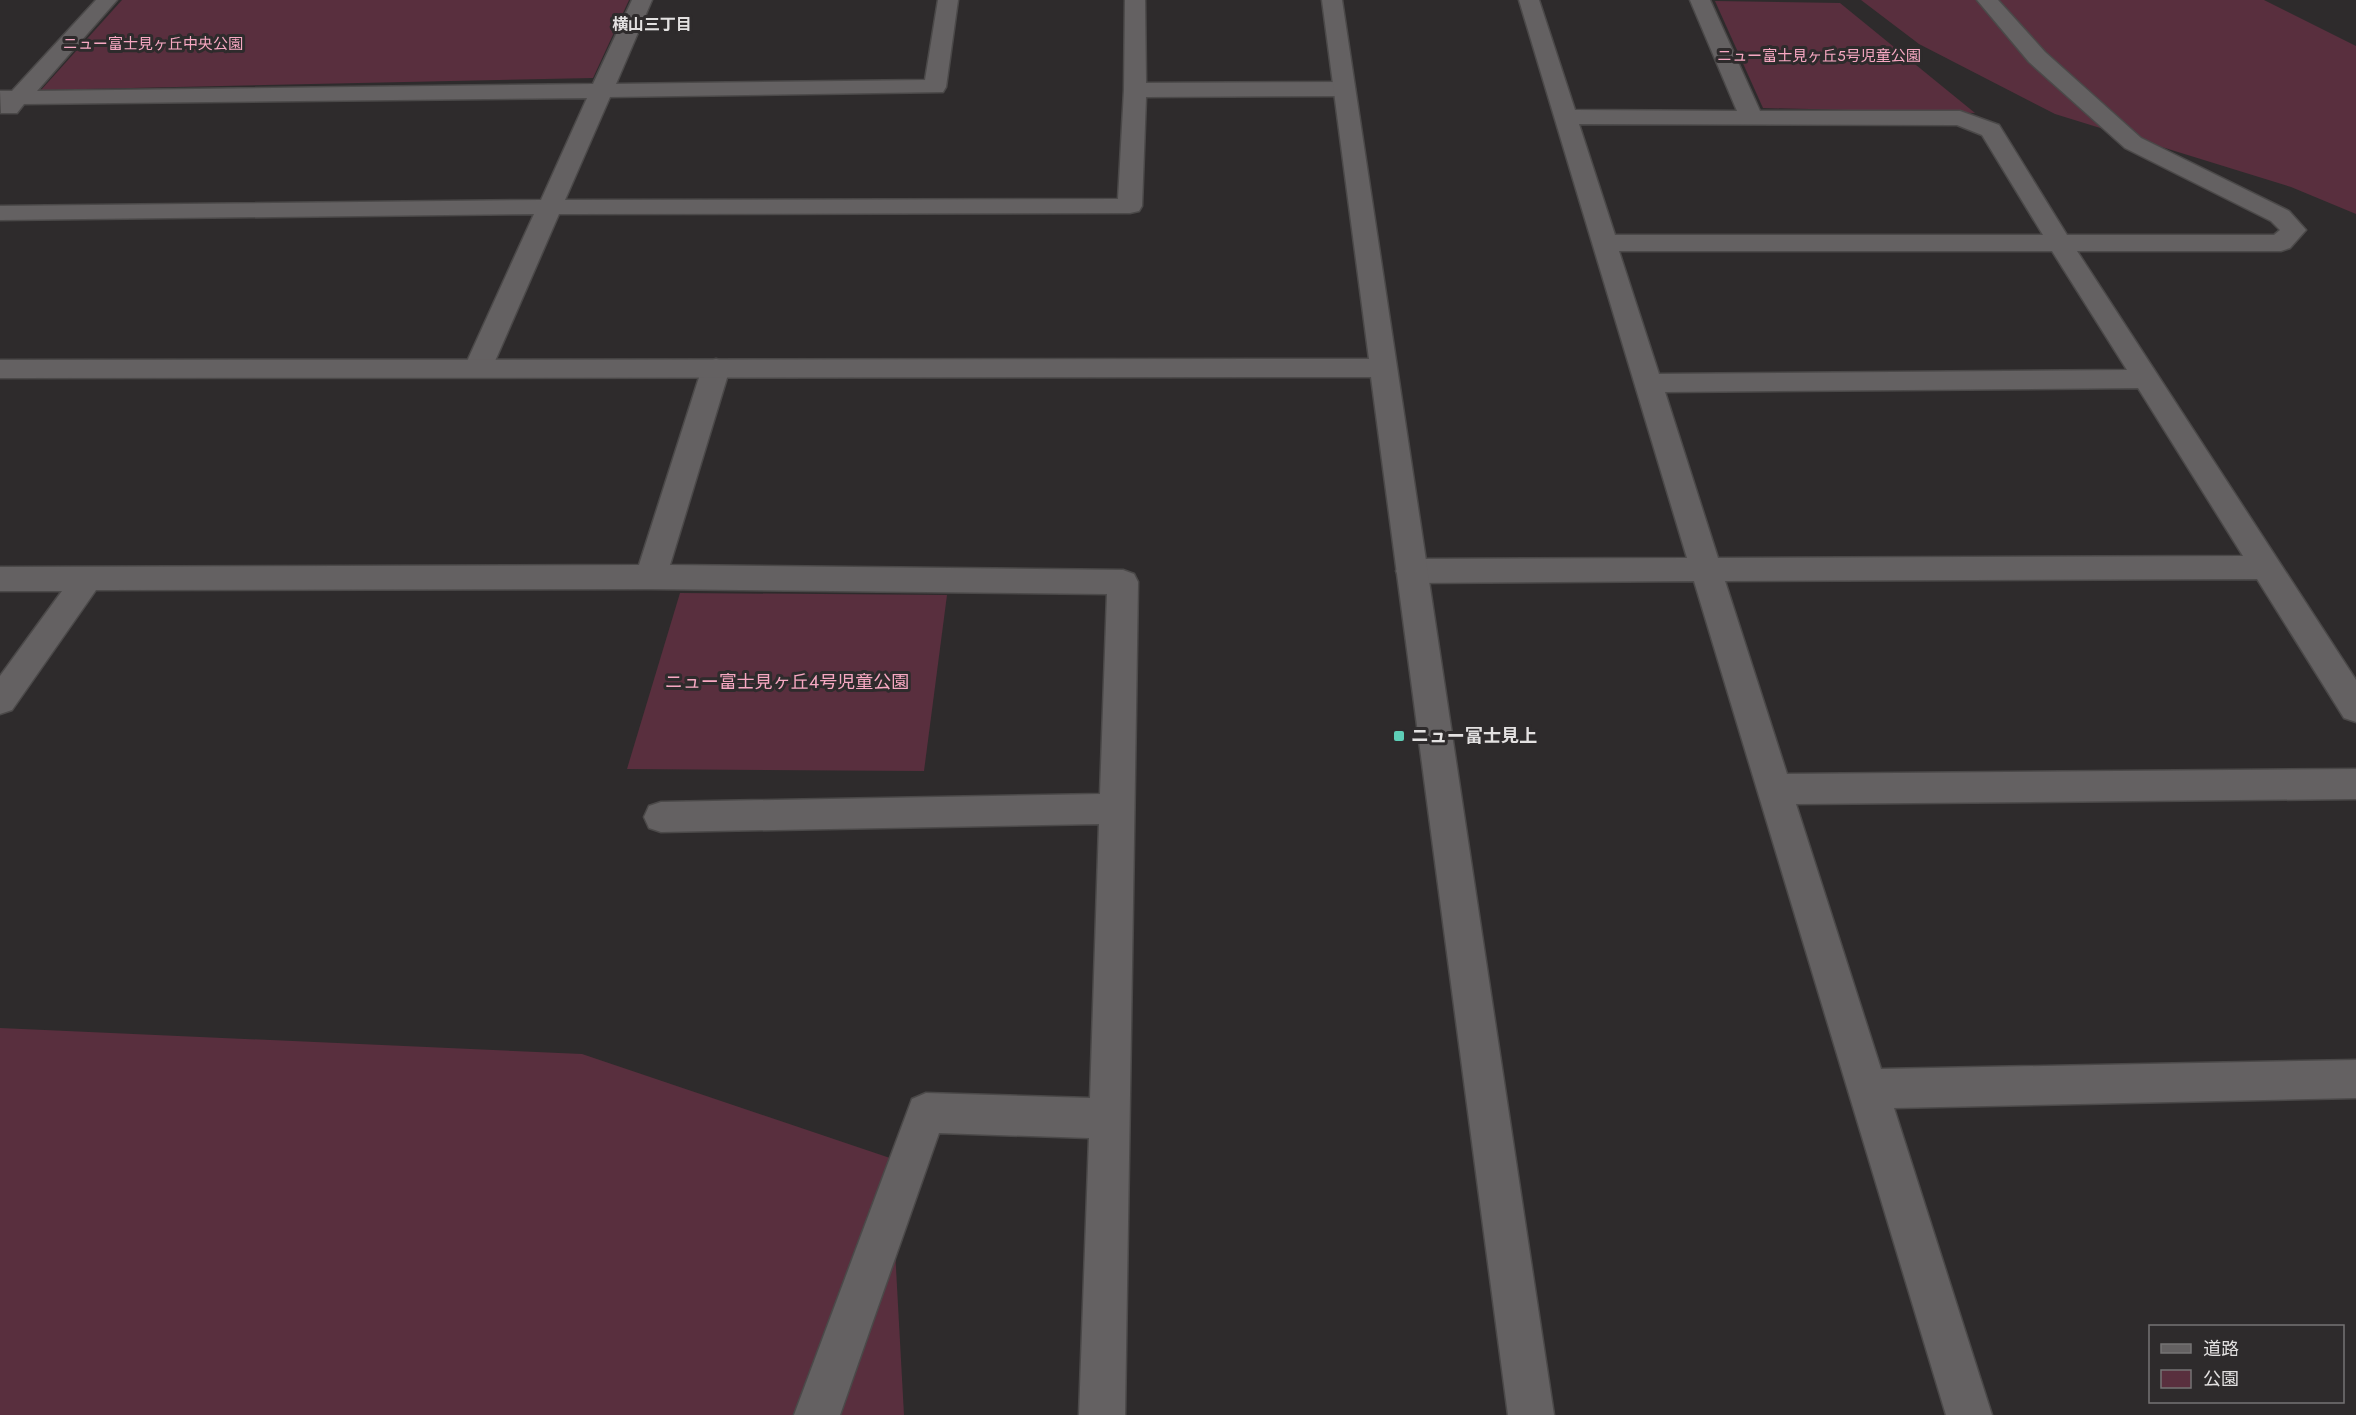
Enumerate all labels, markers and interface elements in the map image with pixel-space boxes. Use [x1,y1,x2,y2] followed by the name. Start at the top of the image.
[612,13,692,36] district label: 横山三丁目
[63,33,243,55] park label: ニュー富士見ヶ丘中央公園
[1717,45,1921,67] park label: ニュー富士見ヶ丘5号児童公園
[665,669,909,695] park label: ニュー富士見ヶ丘4号児童公園
[1411,723,1537,749] place label: ニュー富士見上
[1392,729,1406,743] marker: ニュー富士見上
[2149,1325,2344,1403] legend
[2203,1336,2239,1362] text: 道路
[2203,1366,2239,1392] text: 公園

